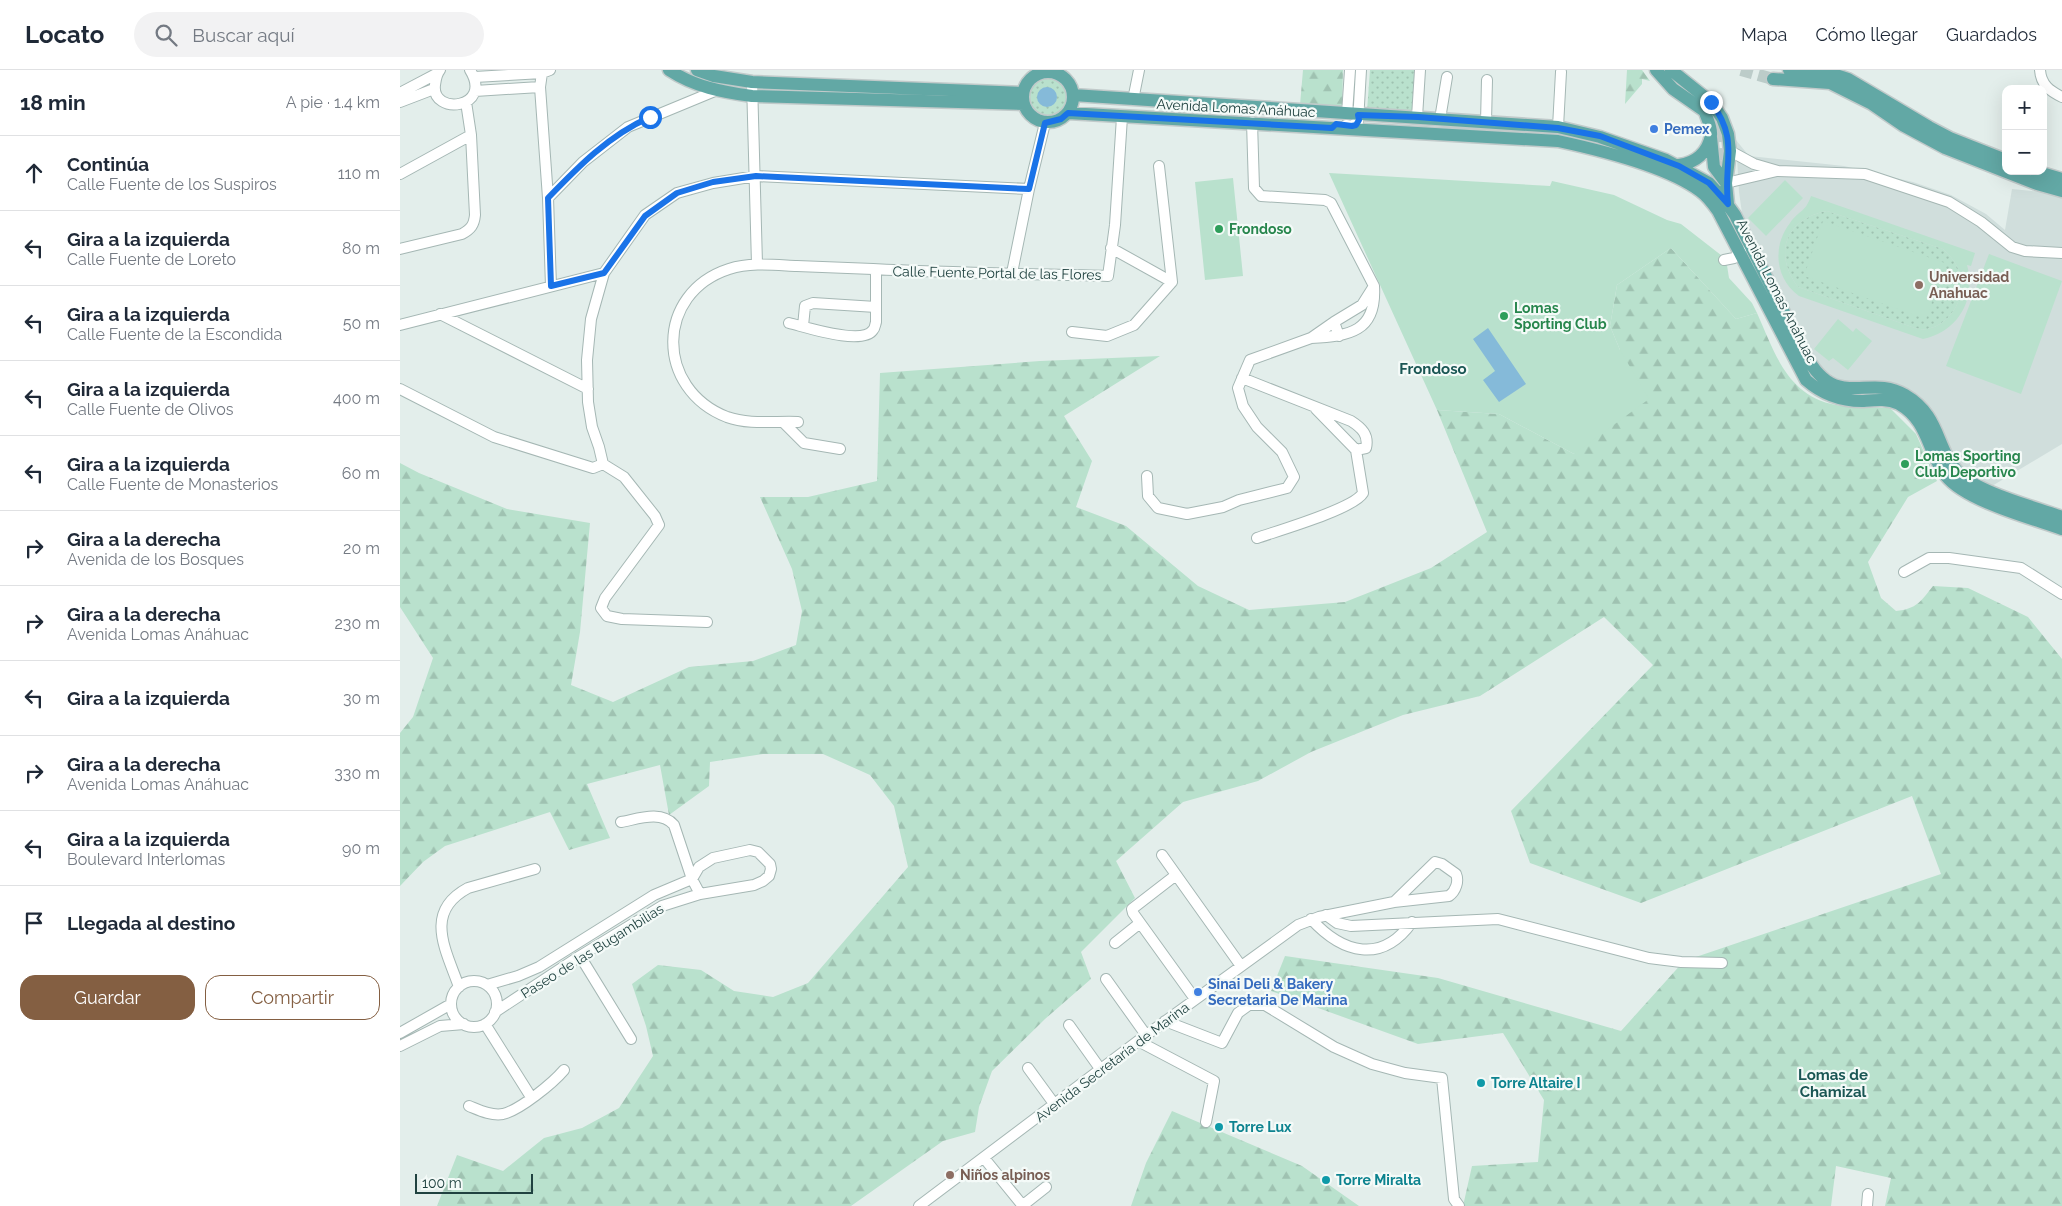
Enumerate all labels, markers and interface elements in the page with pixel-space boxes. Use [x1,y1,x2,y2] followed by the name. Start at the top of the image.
[134,12,484,57] search box
[25,20,104,49] text: Locato
[152,21,180,49] icon: search
[192,24,295,46] text: Buscar aquí
[1741,24,1787,45] text: Mapa
[1815,24,1918,45] text: Cómo llegar
[1946,24,2037,45] text: Guardados
[2002,85,2047,175] map controls
[2002,85,2047,130] button: +
[20,90,86,115] text: 18 min
[1700,91,1723,114] route end
[286,93,380,112] text: A pie · 1.4 km
[1156,96,1316,120] street label: Avenida Lomas Anáhuac
[639,106,662,129] route start
[1664,121,1710,137] place label: Pemex
[1648,123,1660,135] marker: Pemex
[2002,130,2047,175] button: −
[67,153,149,175] text: Continúa
[20,159,48,187] icon: ahead
[338,164,380,183] text: 110 m
[67,175,277,194] text: Calle Fuente de los Suspiros
[1734,216,1820,366] street label: Avenida Lomas Anáhuac
[1229,221,1292,237] place label: Frondoso
[1213,223,1225,235] marker: Frondoso
[67,228,230,250] text: Gira a la izquierda
[20,234,48,262] icon: left
[342,239,380,258] text: 80 m
[67,250,236,269] text: Calle Fuente de Loreto
[892,263,1102,283] street label: Calle Fuente Portal de las Flores
[1929,269,2009,301] place label: Universidad Anahuac
[1913,279,1925,291] marker: Universidad Anahuac
[1514,300,1607,332] place label: Lomas Sporting Club
[67,303,230,325] text: Gira a la izquierda
[20,309,48,337] icon: left
[1498,310,1510,322] marker: Lomas Sporting Club
[343,314,380,333] text: 50 m
[67,325,282,344] text: Calle Fuente de la Escondida
[1399,360,1467,378] district label: Frondoso
[67,378,230,400] text: Gira a la izquierda
[20,384,48,412] icon: left
[333,389,380,408] text: 400 m
[67,400,233,419] text: Calle Fuente de Olivos
[1915,448,2021,480] place label: Lomas Sporting Club Deportivo
[67,453,230,475] text: Gira a la izquierda
[1899,458,1911,470] marker: Lomas Sporting Club Deportivo
[20,459,48,487] icon: left
[342,464,380,483] text: 60 m
[67,475,278,494] text: Calle Fuente de Monasterios
[67,528,221,550] text: Gira a la derecha
[20,534,48,562] icon: right
[343,539,380,558] text: 20 m
[67,550,244,569] text: Avenida de los Bosques
[67,603,221,625] text: Gira a la derecha
[20,609,48,637] icon: right
[335,614,380,633] text: 230 m
[67,625,249,644] text: Avenida Lomas Anáhuac
[20,684,48,712] icon: left
[67,687,230,709] text: Gira a la izquierda
[343,689,380,708] text: 30 m
[67,753,221,775] text: Gira a la derecha
[20,759,48,787] icon: right
[334,764,380,783] text: 330 m
[67,775,249,794] text: Avenida Lomas Anáhuac
[67,828,230,850] text: Gira a la izquierda
[20,834,48,862] icon: left
[342,839,380,858] text: 90 m
[67,850,225,869] text: Boulevard Interlomas
[518,900,666,1002] street label: Paseo de las Bugambilias
[20,909,48,937] icon: arrive
[67,912,235,934] text: Llegada al destino
[20,975,195,1020] button: Guardar
[205,975,380,1020] button: Compartir
[1208,976,1348,1008] place label: Sinai Deli & Bakery Secretaria De Marina
[1192,986,1204,998] marker: Sinai Deli & Bakery Secretaria De Marina
[1032,999,1192,1125] street label: Avenida Secretaría de Marina
[1798,1066,1868,1101] district label: Lomas de Chamizal
[1491,1075,1581,1091] place label: Torre Altaire I
[1475,1077,1487,1089] marker: Torre Altaire I
[1229,1119,1292,1135] place label: Torre Lux
[1213,1121,1225,1133] marker: Torre Lux
[960,1167,1050,1183] place label: Niños alpinos
[944,1169,956,1181] marker: Niños alpinos
[415,1171,532,1194] scale bar
[1336,1172,1421,1188] place label: Torre Miralta
[1320,1174,1332,1186] marker: Torre Miralta
[422,1175,462,1191] text: 100 m

